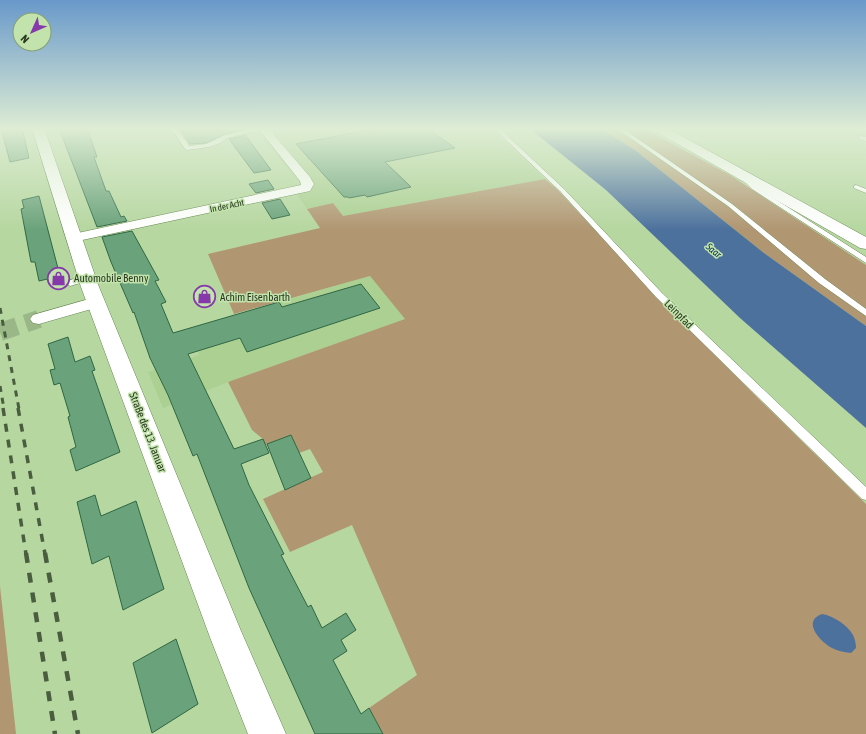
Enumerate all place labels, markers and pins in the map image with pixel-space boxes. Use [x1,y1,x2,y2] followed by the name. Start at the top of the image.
[46,265,72,291] shop icon: Automobile Benny
[74,272,149,284] place label: Automobile Benny
[192,284,218,310] shop icon: Achim Eisenbarth
[220,291,290,303] place label: Achim Eisenbarth

